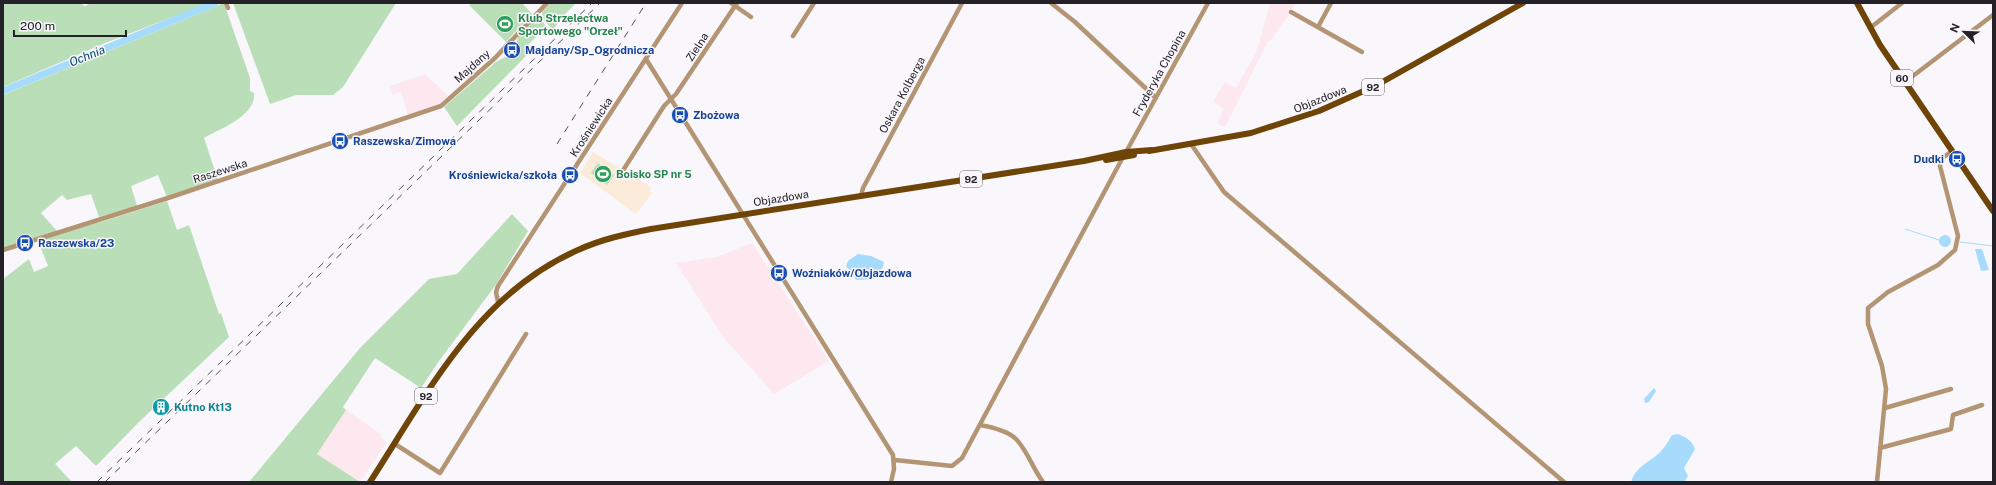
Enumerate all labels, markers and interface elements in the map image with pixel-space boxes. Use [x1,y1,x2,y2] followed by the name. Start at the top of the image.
[14,12,126,38] scale bar
[518,12,623,37] place label: Klub Strzelectwa Sportowego "Orzeł"
[1944,12,1984,52] north arrow
[495,14,515,34] sports icon: Klub Strzelectwa Sportowego "Orzeł"
[20,19,55,33] text: 200 m
[1948,22,1962,34] text: N
[1130,28,1188,118] street label: Fryderyka Chopina
[683,31,711,63] street label: Zielna
[502,40,522,60] bus stop icon: Majdany/Sp_Ogrodnicza
[67,43,107,69] water label: Ochnia
[525,44,654,56] place label: Majdany/Sp_Ogrodnicza
[452,47,492,85] street label: Majdany
[877,55,927,135] street label: Oskara Kolberga
[1891,70,1913,86] road number: 60
[1362,79,1384,95] road number: 92
[1292,83,1348,115] street label: Objazdowa
[567,95,615,159] street label: Krośniewicka
[670,105,690,125] bus stop icon: Zbożowa
[693,109,739,121] place label: Zbożowa
[330,131,350,151] bus stop icon: Raszewska/Zimowa
[353,135,456,147] place label: Raszewska/Zimowa
[1947,149,1967,169] bus stop icon: Dudki
[1913,153,1944,165] place label: Dudki
[191,157,249,185] street label: Raszewska
[593,164,613,184] sports icon: Boisko SP nr 5
[560,165,580,185] bus stop icon: Krośniewicka/szkoła
[616,168,692,180] place label: Boisko SP nr 5
[449,169,557,181] place label: Krośniewicka/szkoła
[960,171,982,187] road number: 92
[752,188,810,208] street label: Objazdowa
[15,233,35,253] bus stop icon: Raszewska/23
[38,237,114,249] place label: Raszewska/23
[769,263,789,283] bus stop icon: Woźniaków/Objazdowa
[792,267,912,279] place label: Woźniaków/Objazdowa
[415,388,437,404] road number: 92
[151,397,171,417] building icon: Kutno Kt13
[174,401,232,413] place label: Kutno Kt13

